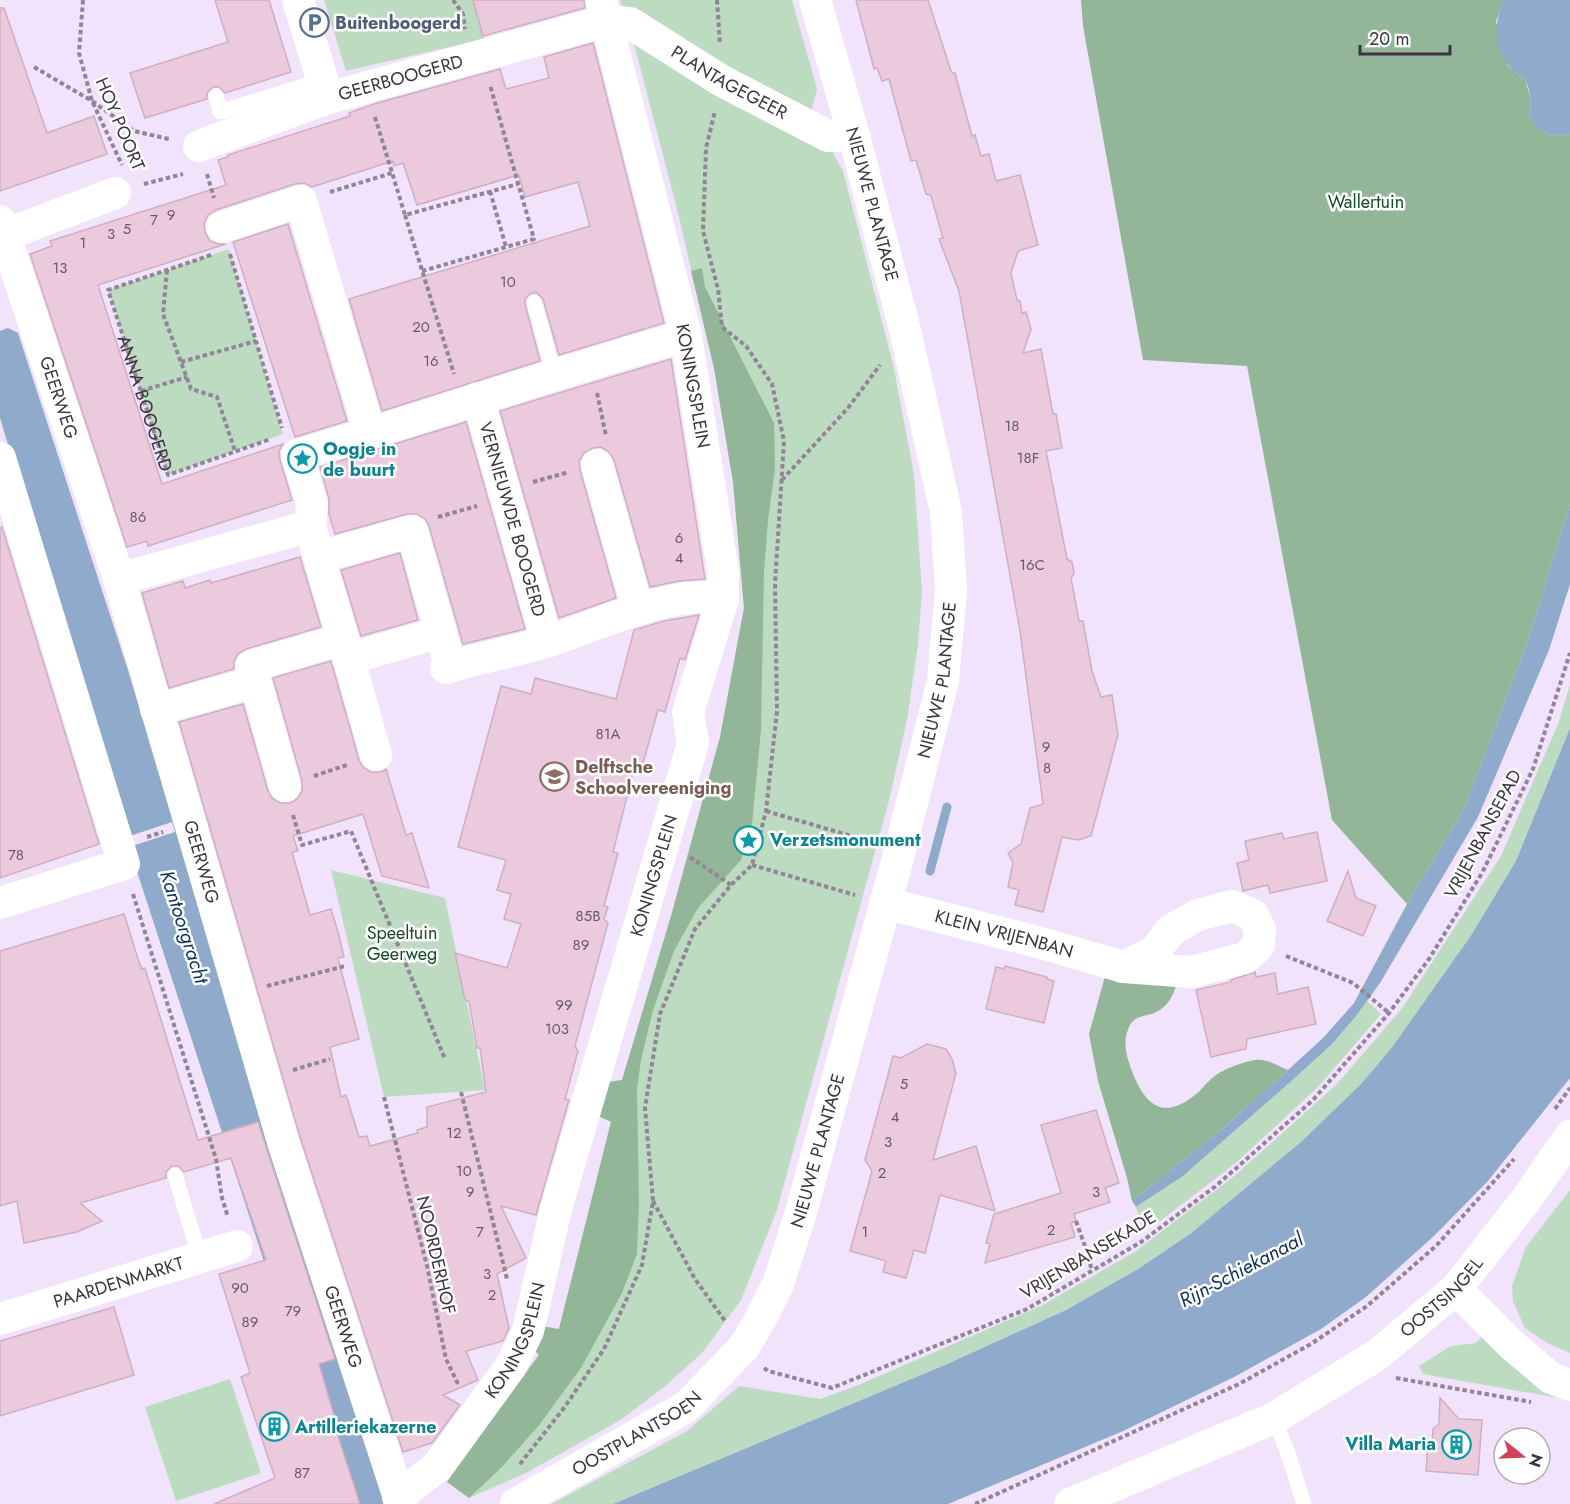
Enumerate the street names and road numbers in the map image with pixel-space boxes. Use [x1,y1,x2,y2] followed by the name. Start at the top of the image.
[666,39,792,126] street label: PLANTAGEGEER
[335,48,466,108] street label: GEERBOOGERD
[89,73,152,175] street label: HOY POORT
[839,124,905,284] street label: NIEUWE PLANTAGE
[669,322,717,450] street label: KONINGSPLEIN
[111,332,179,475] street label: ANNA BOOGERD
[33,353,85,442] street label: GEERWEG
[472,419,552,620] street label: VERNIEUWDE BOOGERD
[911,601,963,761] street label: NIEUWE PLANTAGE
[1438,765,1528,903] street label: VRIJENBANSEPAD
[624,812,684,940] street label: KONINGSPLEIN
[177,817,226,907] street label: GEERWEG
[932,903,1076,965] street label: KLEIN VRIJENBAN
[784,1071,851,1231] street label: NIEUWE PLANTAGE
[410,1193,462,1317] street label: NOORDERHOF
[1015,1204,1161,1306] street label: VRIJENBANSEKADE
[50,1250,187,1315] street label: PAARDENMARKT
[1394,1252,1489,1344] street label: OOSTSINGEL
[478,1280,552,1404] street label: KONINGSPLEIN
[318,1282,369,1372] street label: GEERWEG
[567,1385,708,1482] street label: OOSTPLANTSOEN

